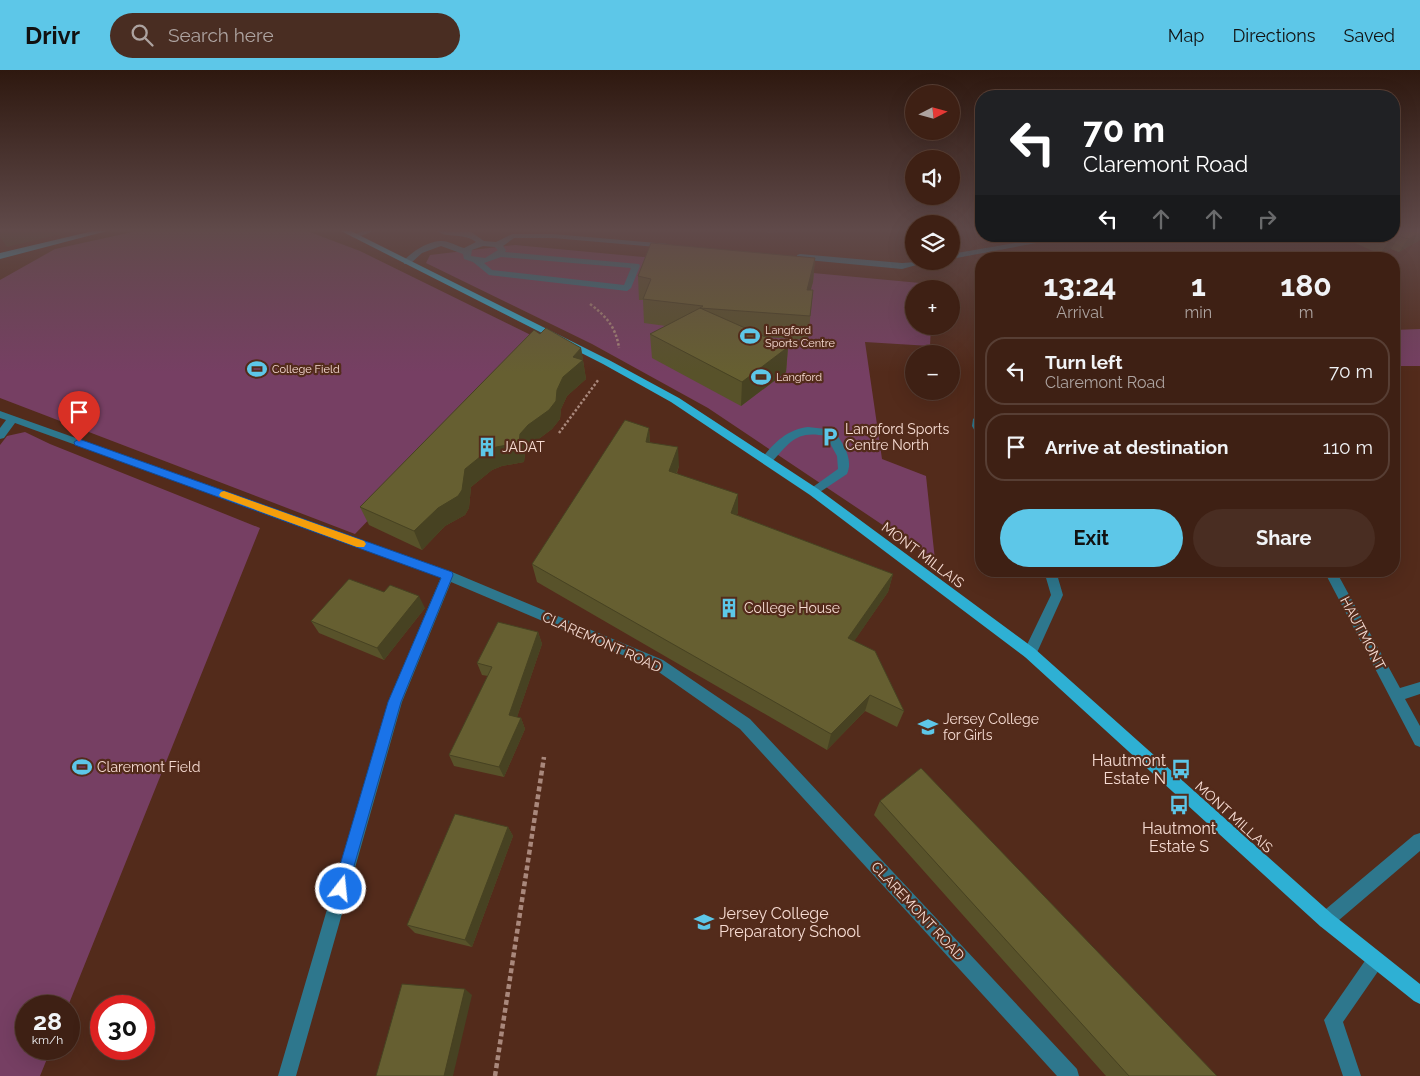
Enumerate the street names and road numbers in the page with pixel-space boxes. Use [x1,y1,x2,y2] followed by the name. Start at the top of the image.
[879,519,968,591] street label: MONT MILLAIS
[1337,594,1389,673] street label: HAUTMONT
[540,608,664,676] street label: CLAREMONT ROAD
[1192,778,1276,856] street label: MONT MILLAIS
[868,858,968,964] street label: CLAREMONT ROAD

